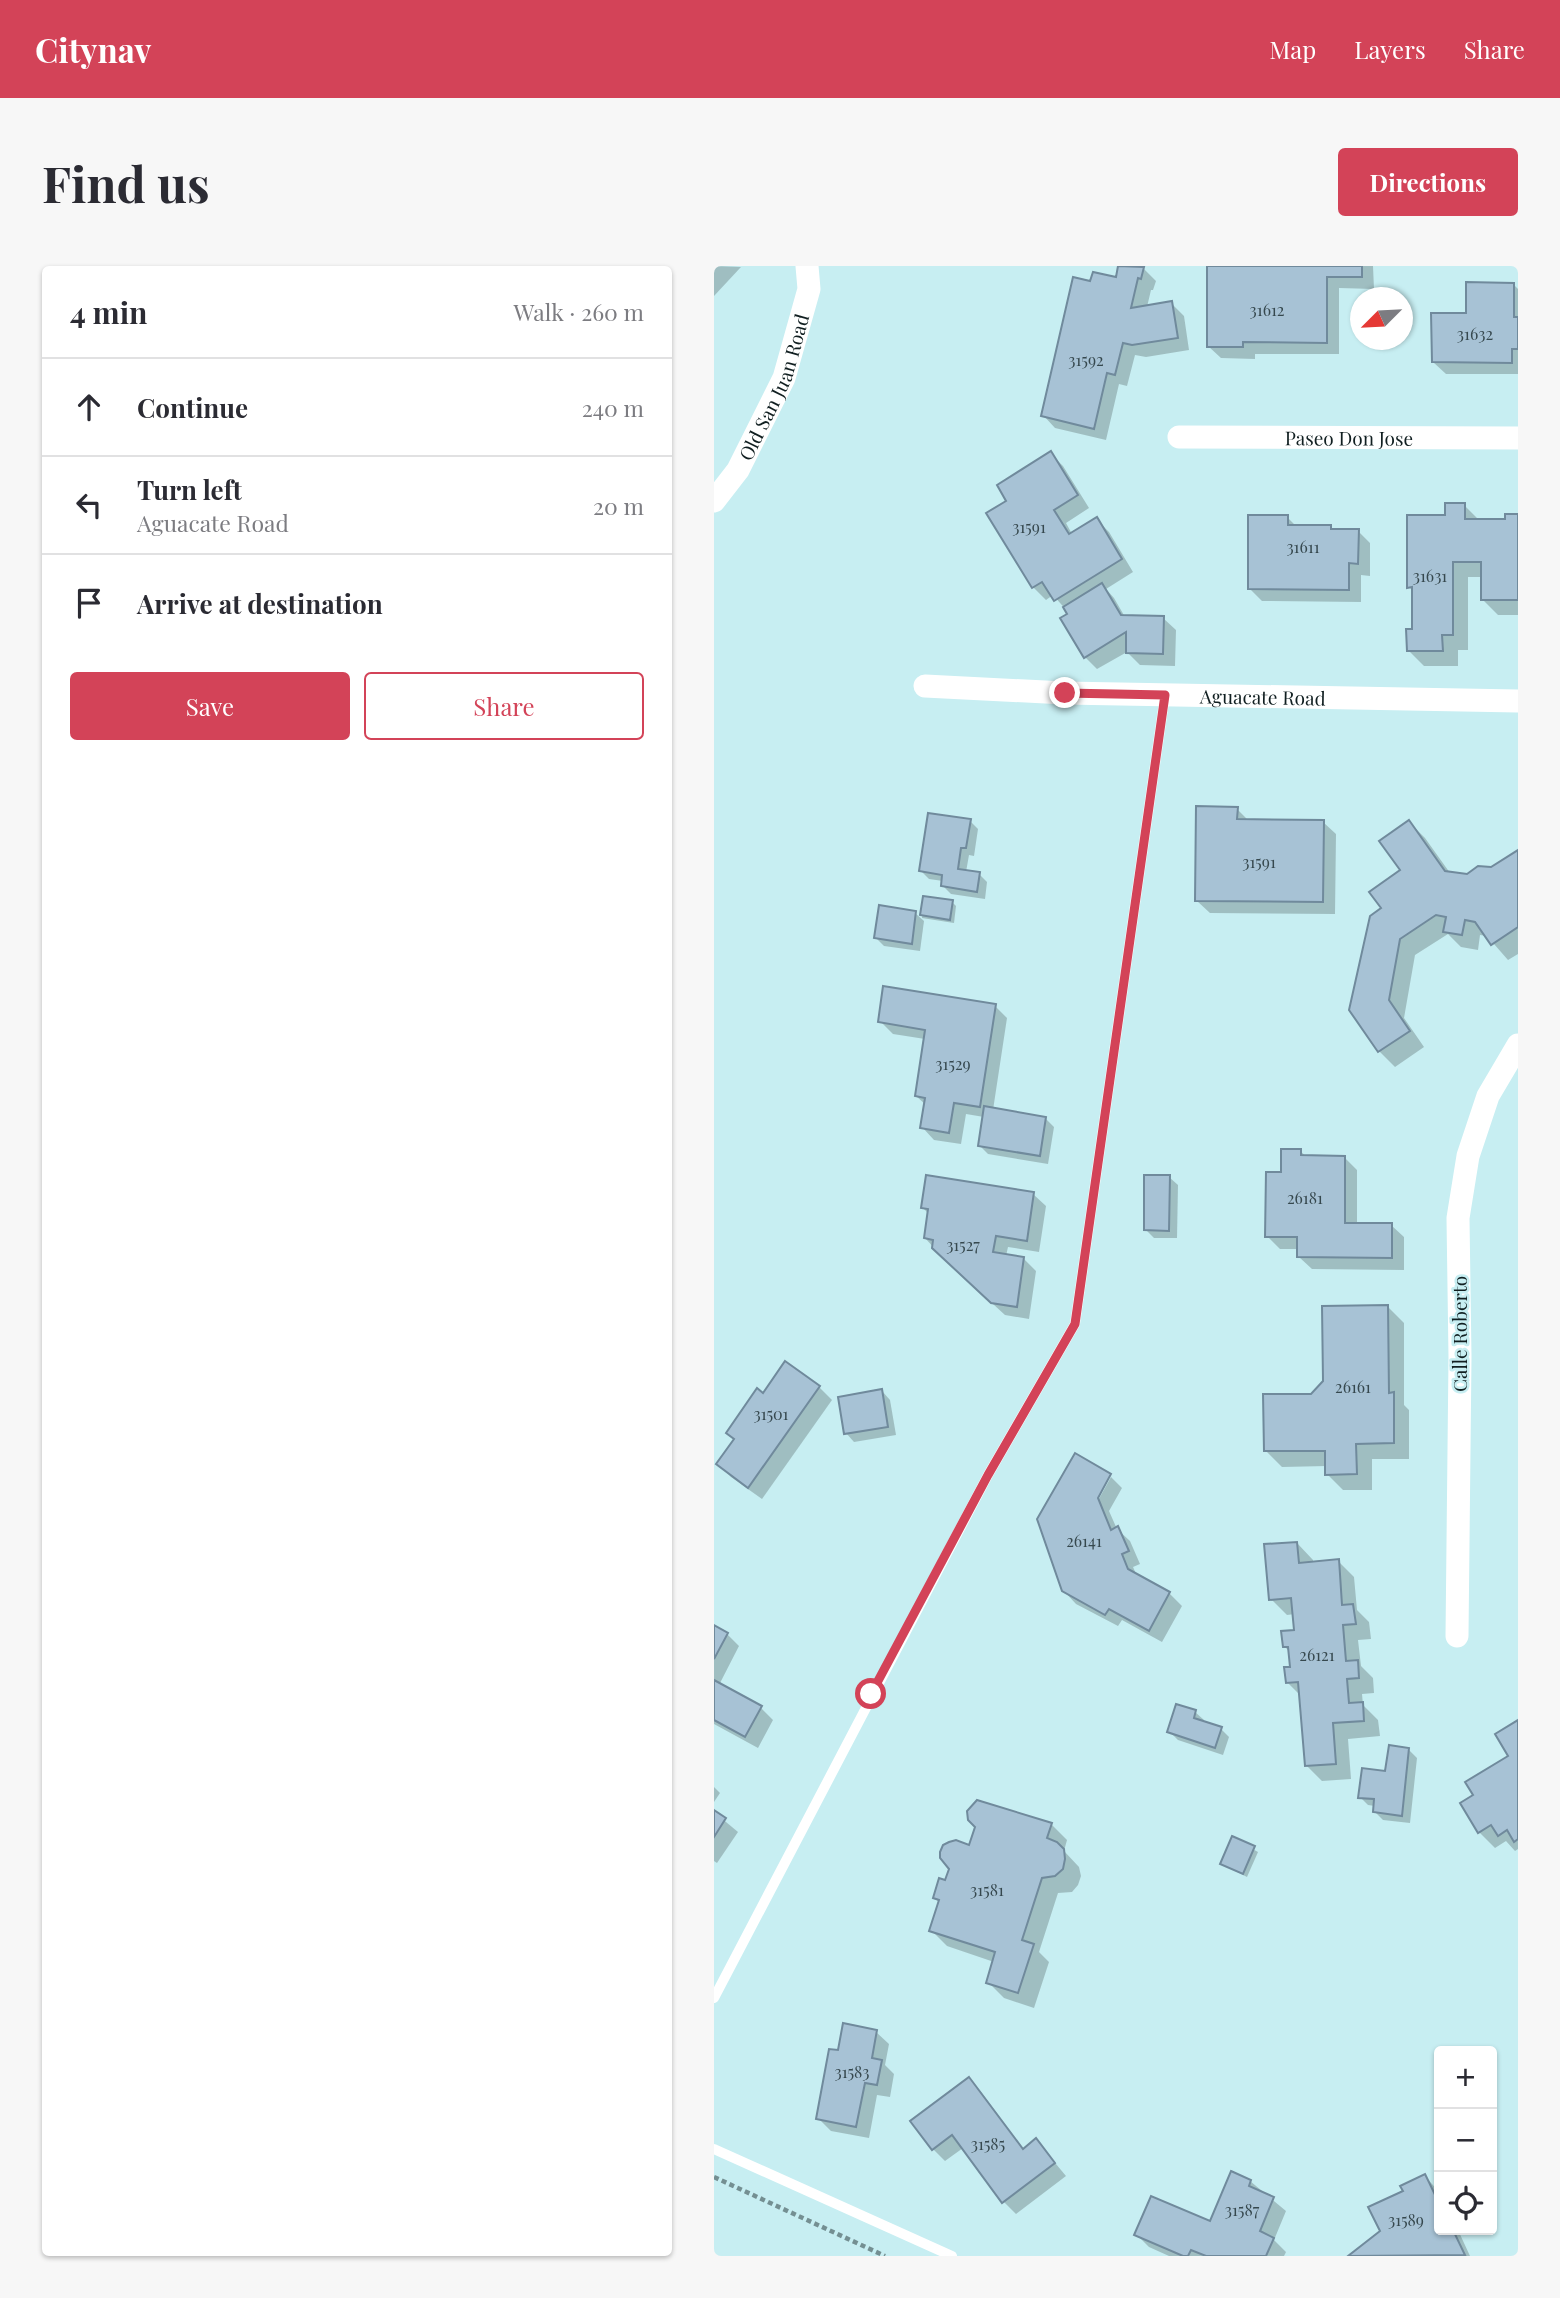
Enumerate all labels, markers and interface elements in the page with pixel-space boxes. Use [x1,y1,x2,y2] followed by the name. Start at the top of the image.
[35,27,151,71] text: Citynav
[1270,33,1316,65] text: Map
[1354,33,1426,65] text: Layers
[1464,33,1525,65] text: Share
[1338,148,1518,216] button: Directions
[42,150,210,215] text: Find us
[1350,287,1413,350] north arrow
[70,292,148,332] text: 4 min
[514,296,644,327] text: Walk · 260 m
[1250,299,1285,320] house number: 31612
[732,311,814,465] street label: Old San Juan Road
[1457,323,1493,344] house number: 31632
[1068,349,1104,370] house number: 31592
[70,388,108,426] icon: ahead
[137,390,248,425] text: Continue
[582,392,644,423] text: 240 m
[1285,424,1413,451] street label: Paseo Don Jose
[137,472,242,507] text: Turn left
[70,486,108,524] icon: left
[593,490,644,521] text: 20 m
[137,507,289,538] text: Aguacate Road
[1012,516,1046,537] house number: 31591
[1286,536,1320,557] house number: 31611
[1413,565,1447,586] house number: 31631
[70,584,108,622] icon: arrive
[137,586,383,621] text: Arrive at destination
[70,672,350,740] button: Save
[364,672,644,740] button: Share
[1049,677,1080,708] route end
[1199,682,1326,711] street label: Aguacate Road
[1242,851,1276,872] house number: 31591
[935,1053,971,1074] house number: 31529
[1287,1187,1323,1208] house number: 26181
[946,1234,980,1255] house number: 31527
[1446,1276,1472,1392] street label: Calle Roberto
[1335,1376,1371,1397] house number: 26161
[753,1403,789,1424] house number: 31501
[1066,1530,1102,1551] house number: 26141
[1299,1644,1335,1665] house number: 26121
[855,1678,886,1709] route start
[970,1879,1004,1900] house number: 31581
[1434,2046,1497,2235] map controls
[1434,2046,1497,2109] button: +
[835,2061,869,2082] house number: 31583
[1434,2109,1497,2172] button: −
[971,2133,1005,2154] house number: 31585
[1434,2172,1497,2235] button: locate
[1225,2199,1260,2220] house number: 31587
[1388,2209,1424,2230] house number: 31589

